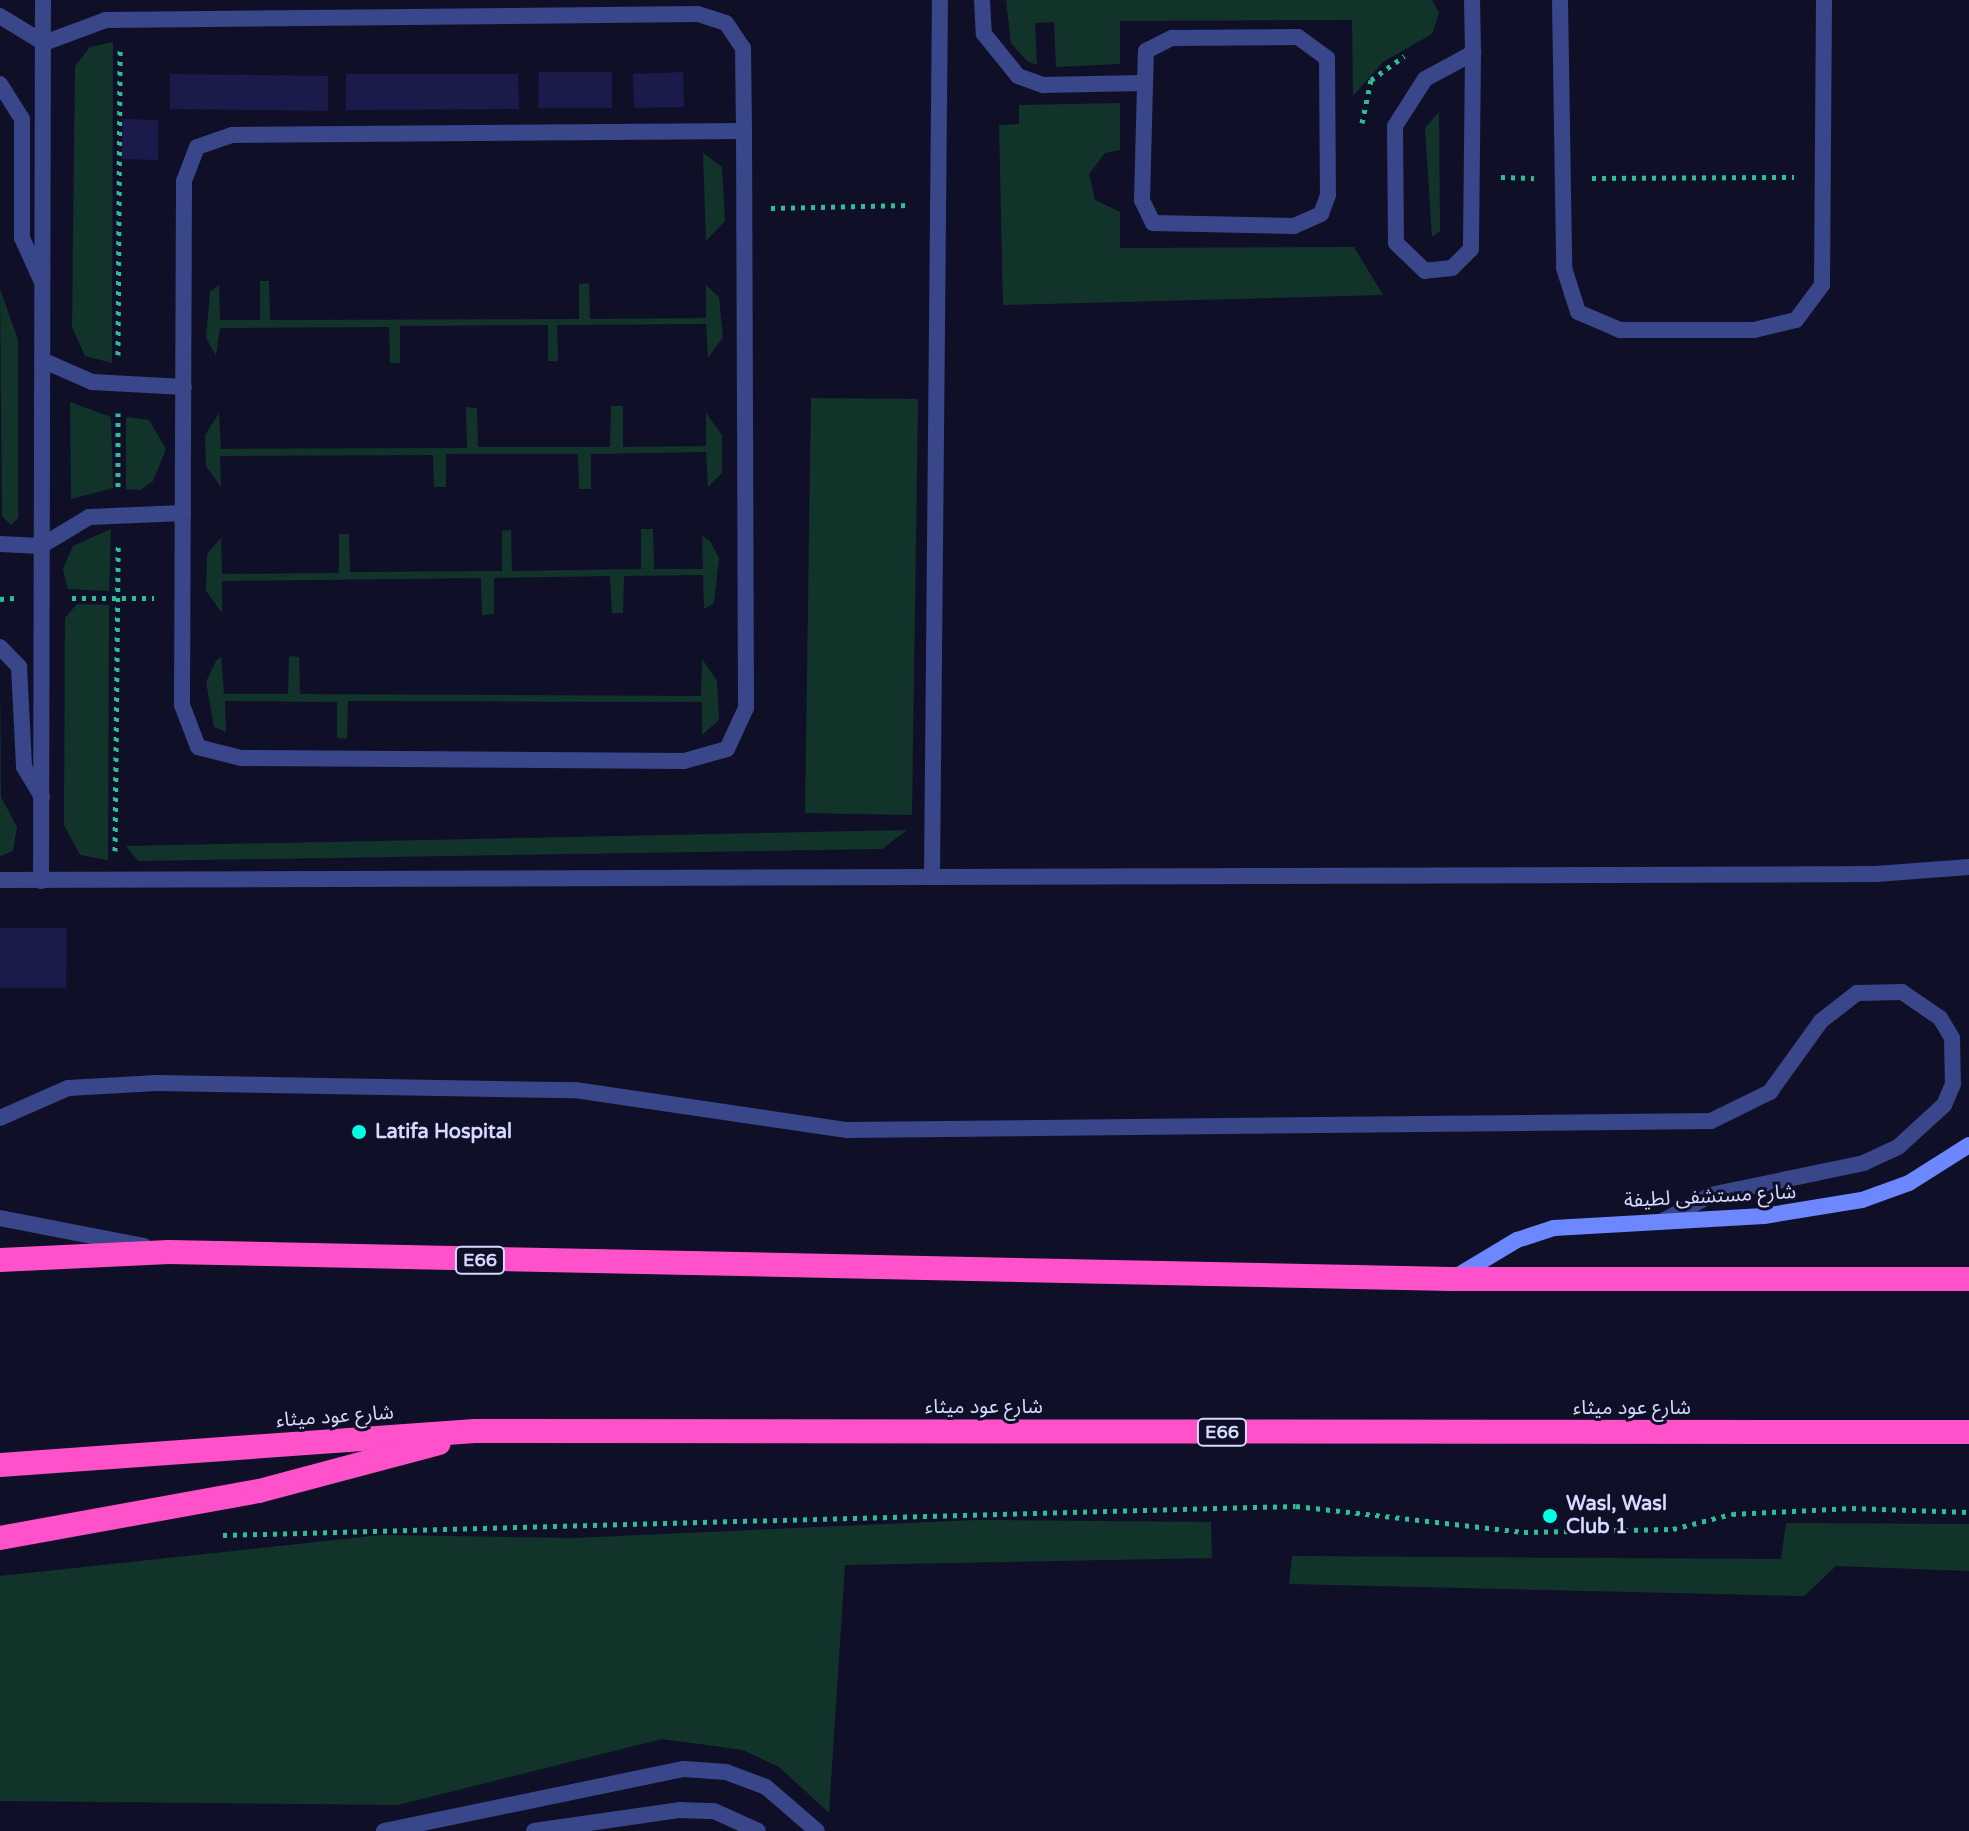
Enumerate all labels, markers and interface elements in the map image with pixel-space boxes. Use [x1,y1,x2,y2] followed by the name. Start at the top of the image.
[375,1120,512,1144] place label: Latifa Hospital
[350,1123,368,1141] marker: Latifa Hospital
[1623,1181,1797,1213] street label: شارع مستشفى لطيفة
[454,1246,506,1274] road number: E66
[925,1395,1043,1419] street label: شارع عود ميثاء
[1573,1396,1691,1420] street label: شارع عود ميثاء
[275,1401,395,1433] street label: شارع عود ميثاء
[1196,1418,1248,1446] road number: E66
[1566,1492,1667,1539] place label: Wasl, Wasl Club 1
[1541,1507,1559,1525] marker: Wasl, Wasl Club 1

